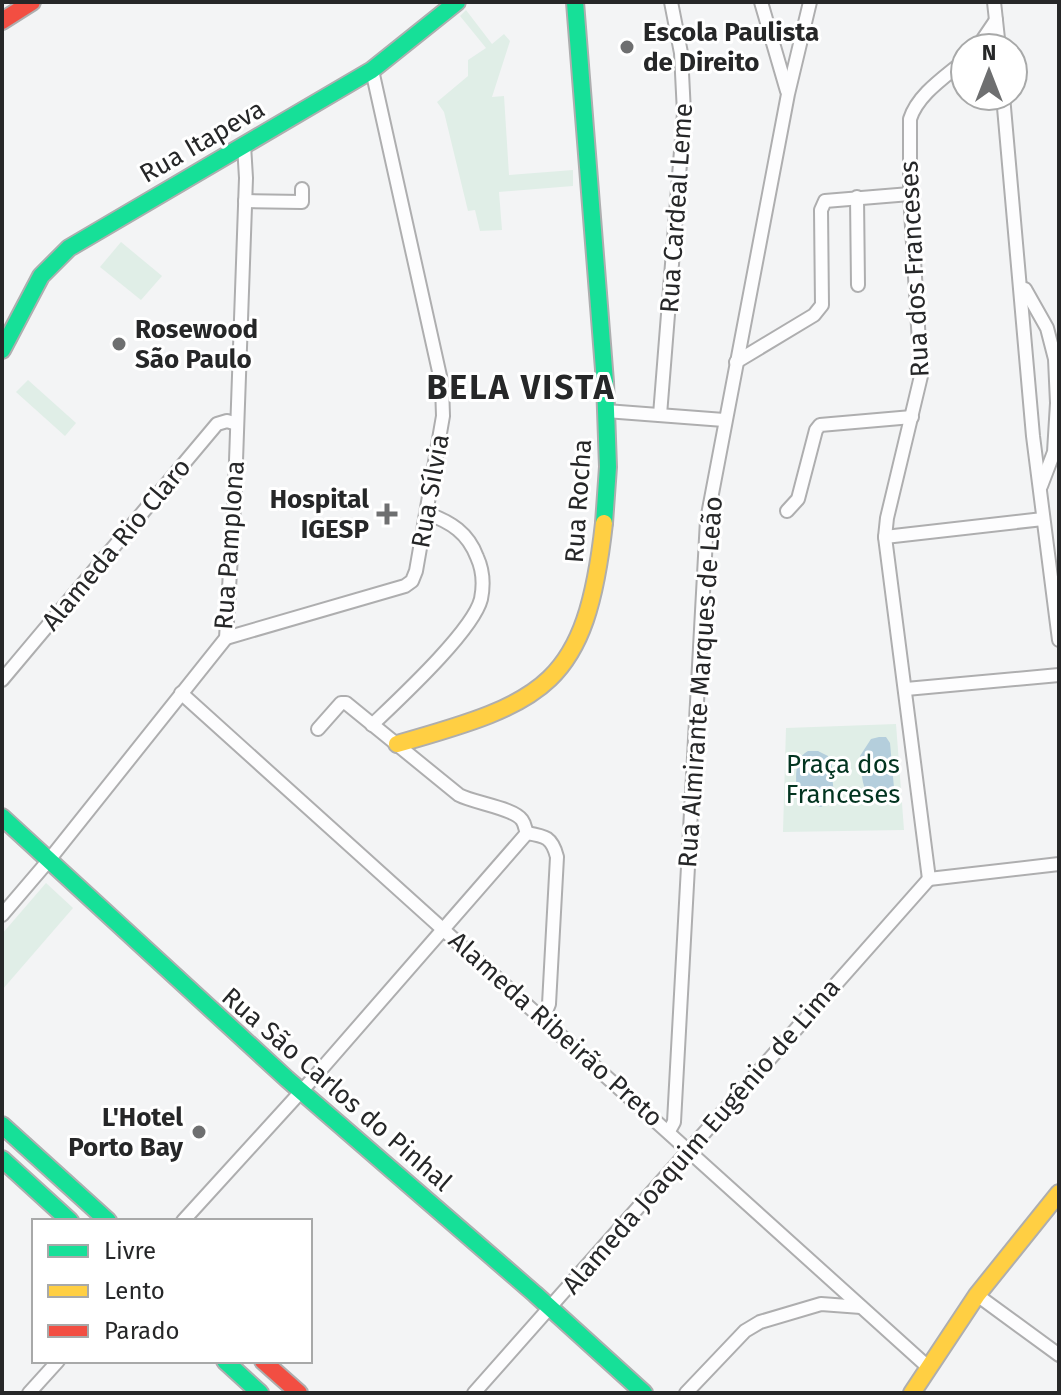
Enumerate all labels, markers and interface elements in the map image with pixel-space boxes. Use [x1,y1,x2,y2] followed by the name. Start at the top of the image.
[643,17,819,78] place label: Escola Paulista de Direito
[949,32,1029,112] north arrow
[618,38,636,56] marker: Escola Paulista de Direito
[982,39,996,66] text: N
[134,93,270,190] street label: Rua Itapeva
[654,102,699,314] street label: Rua Cardeal Leme
[893,160,936,378] street label: Rua dos Franceses
[135,314,258,375] place label: Rosewood São Paulo
[110,335,128,353] marker: Rosewood São Paulo
[426,367,616,408] district label: BELA VISTA
[405,432,456,551] street label: Rua Sílvia
[559,438,598,564] street label: Rua Rocha
[35,452,197,637] street label: Alameda Rio Claro
[208,459,251,631] street label: Rua Pamplona
[270,484,369,545] place label: Hospital IGESP
[672,495,729,869] street label: Rua Almirante Marques de Leão
[376,503,398,525] marker: Hospital IGESP
[786,749,900,810] park label: Praça dos Franceses
[442,925,669,1134] street label: Alameda Ribeirão Preto
[556,972,847,1300] street label: Alameda Joaquim Eugênio de Lima
[215,981,458,1198] street label: Rua São Carlos do Pinhal
[68,1102,184,1163] place label: L'Hotel Porto Bay
[190,1123,208,1141] marker: L'Hotel Porto Bay
[32,1219,312,1363] legend
[104,1237,156,1265] text: Livre
[104,1277,165,1305] text: Lento
[104,1317,180,1345] text: Parado

